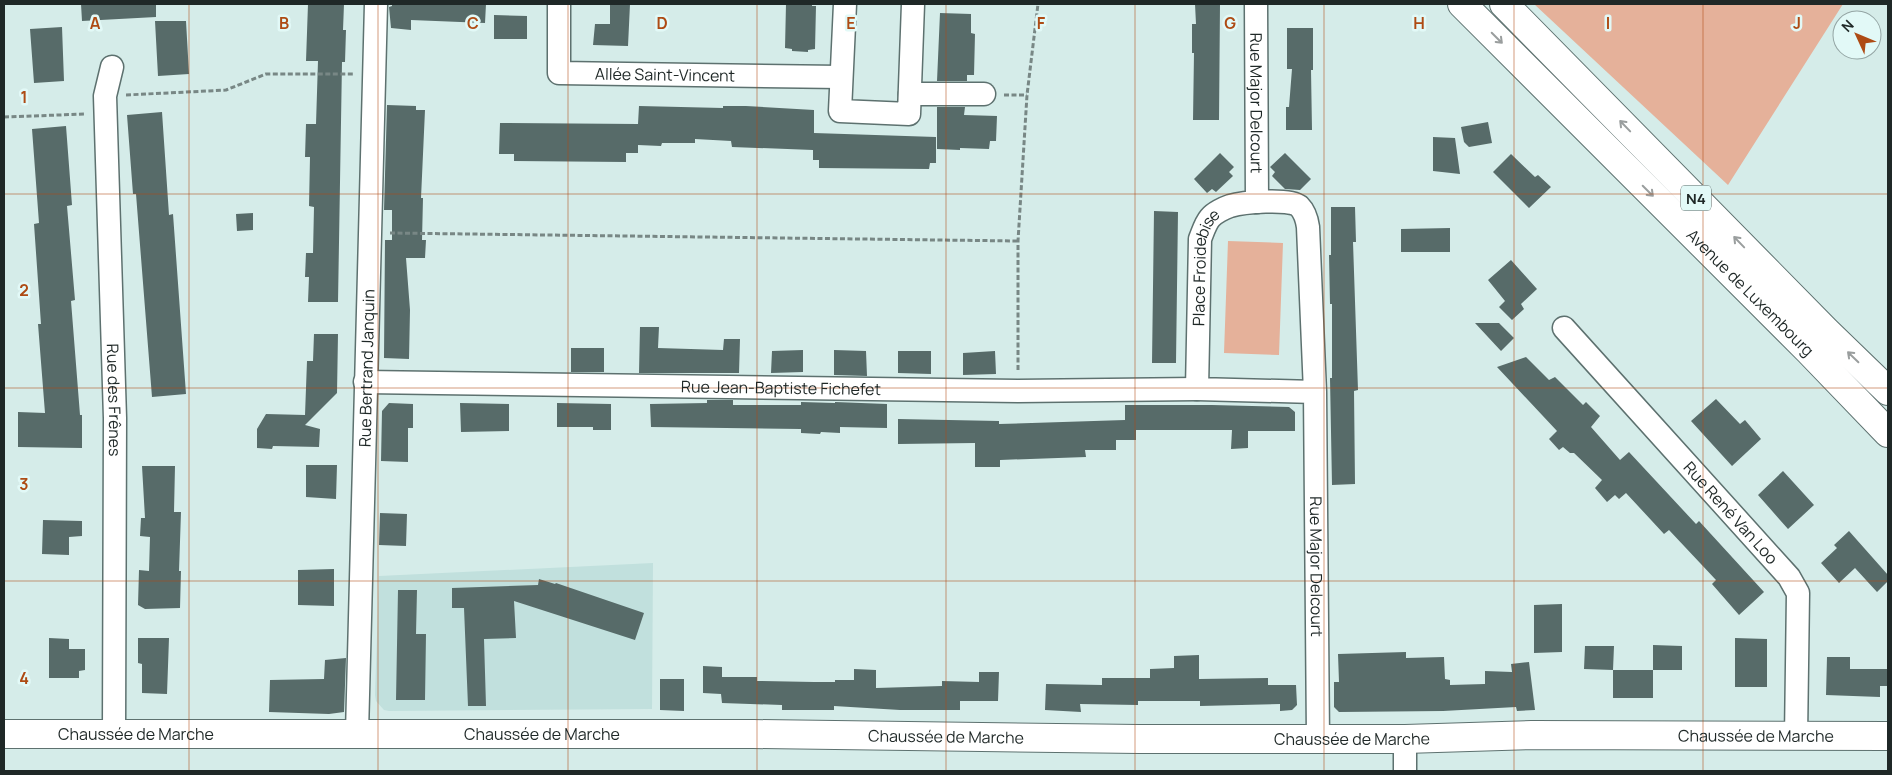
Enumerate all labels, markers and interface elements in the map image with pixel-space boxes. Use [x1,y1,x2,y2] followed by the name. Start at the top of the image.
[1832,10,1882,60] north arrow
[90,12,101,34] text: A
[279,12,289,34] text: B
[467,12,479,34] text: C
[656,12,668,34] text: D
[846,12,856,34] text: E
[1037,12,1046,34] text: F
[1224,12,1236,34] text: G
[1413,12,1425,34] text: H
[1606,12,1610,34] text: I
[1793,12,1801,34] text: J
[1837,15,1858,36] text: N
[1490,32,1502,44] one-way arrow
[1245,33,1268,173] street label: Rue Major Delcourt
[595,63,735,86] street label: Allée Saint-Vincent
[20,86,28,108] text: 1
[1619,119,1631,132] one-way arrow
[1642,184,1654,196] one-way arrow
[1681,186,1711,210] road number: N4
[1187,203,1224,326] street label: Place Froidebise
[1682,224,1819,361] street label: Avenue de Luxembourg
[1733,235,1745,248] one-way arrow
[19,279,29,301] text: 2
[353,289,380,447] street label: Rue Bertrand Janquin
[102,343,126,456] street label: Rue des Frênes
[1847,351,1860,363] one-way arrow
[681,375,881,400] street label: Rue Jean-Baptiste Fichefet
[1679,457,1783,569] street label: Rue René Van Loo
[19,473,29,495] text: 3
[1305,496,1328,637] street label: Rue Major Delcourt
[19,667,29,689] text: 4
[58,723,214,745] street label: Chaussée de Marche
[464,723,620,745] street label: Chaussée de Marche
[868,724,1024,749] street label: Chaussée de Marche
[1678,724,1834,747] street label: Chaussée de Marche
[1274,727,1430,750] street label: Chaussée de Marche

